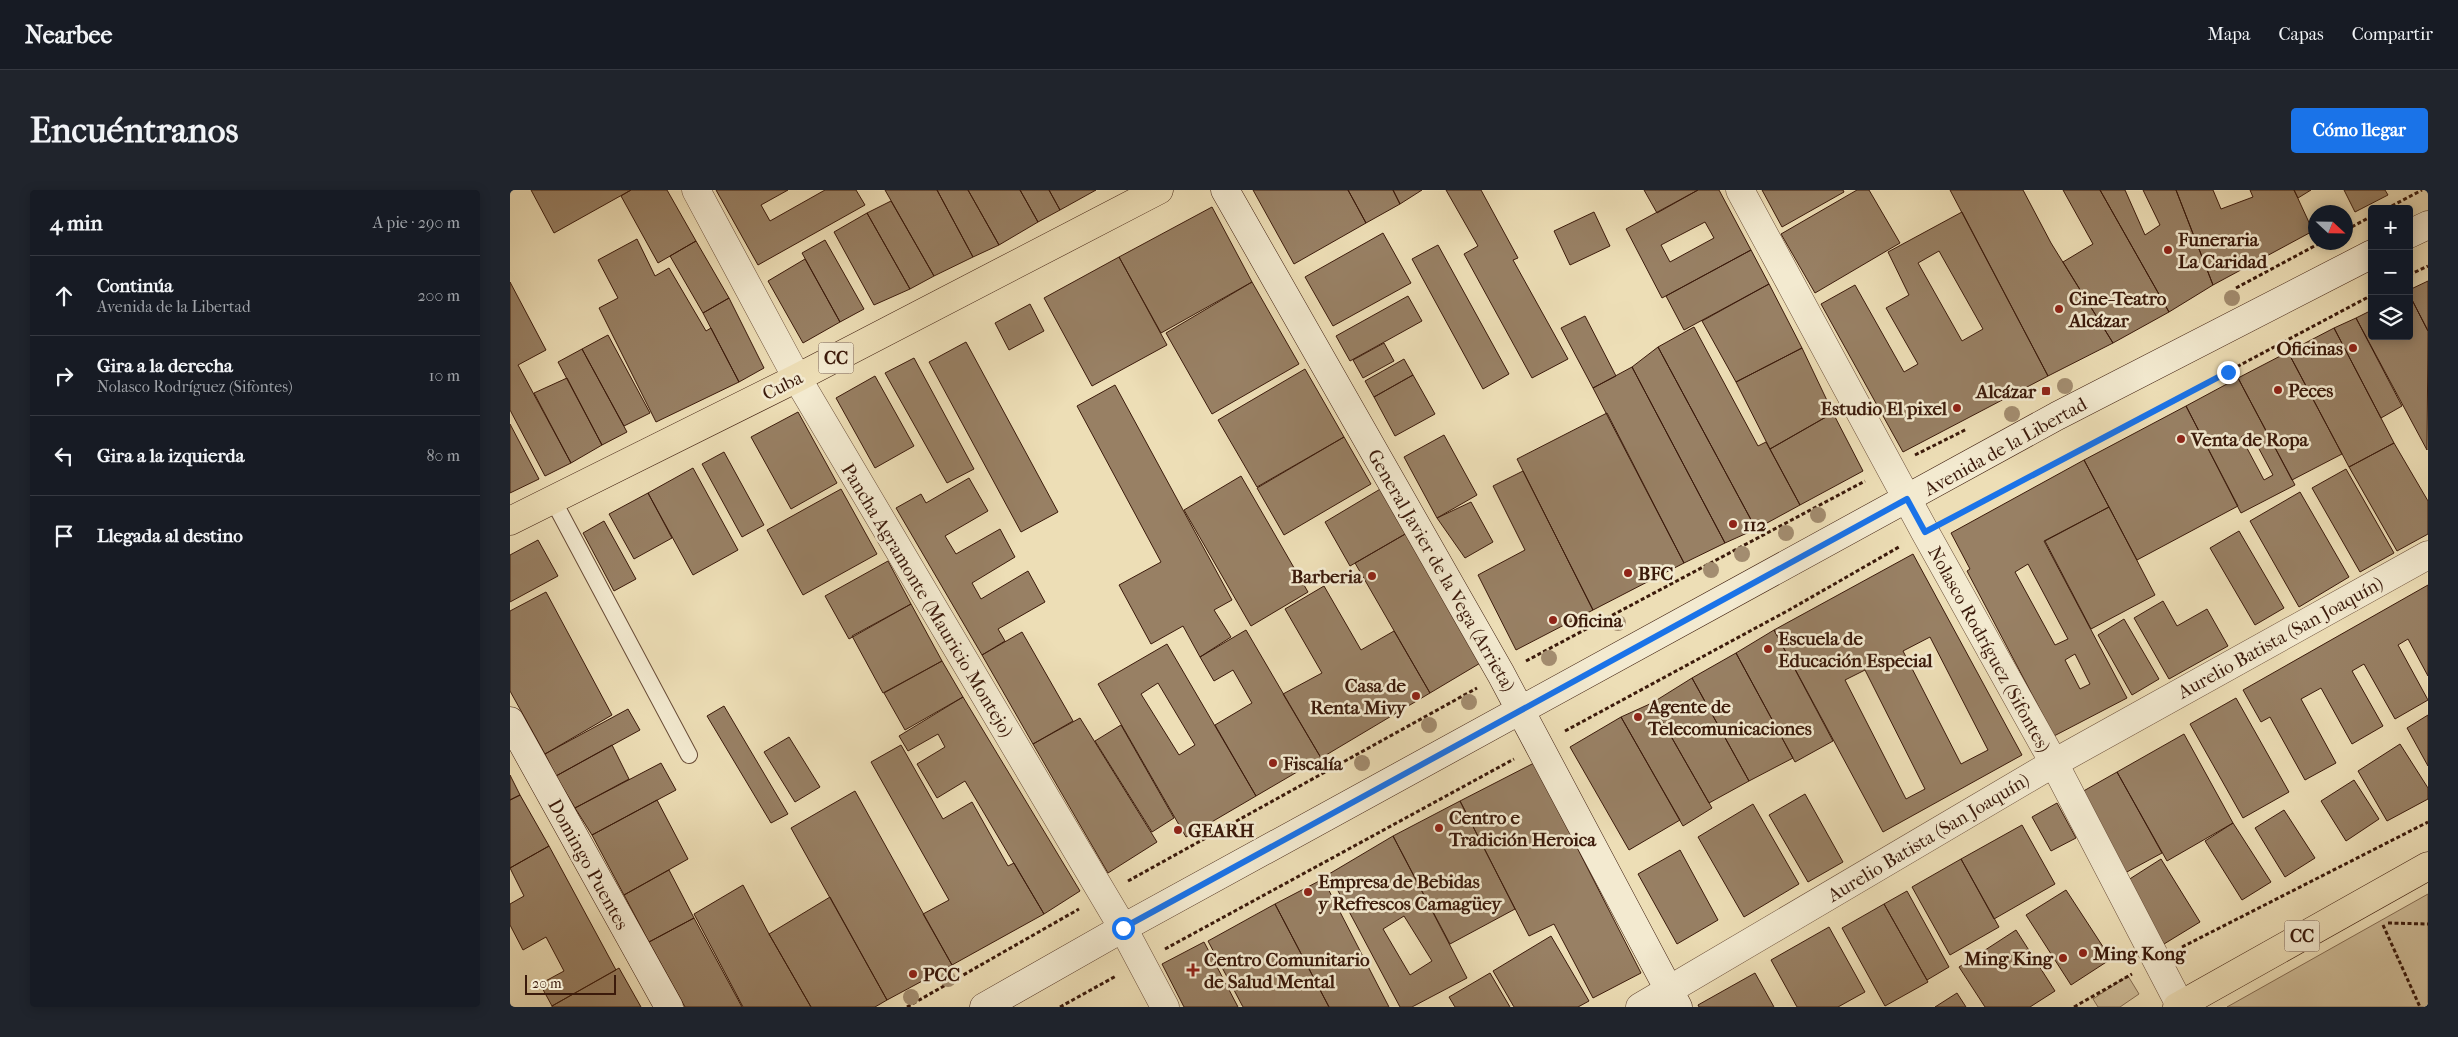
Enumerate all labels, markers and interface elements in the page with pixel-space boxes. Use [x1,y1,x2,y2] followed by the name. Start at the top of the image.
[25,21,112,49] text: Nearbee
[2208,24,2250,45] text: Mapa
[2278,24,2324,45] text: Capas
[2352,24,2433,45] text: Compartir
[2291,108,2428,153] button: Cómo llegar
[30,110,238,151] text: Encuéntranos
[2308,205,2353,250] north arrow
[2368,205,2413,340] map controls
[2368,205,2413,250] button: +
[50,211,103,235] text: 4 min
[373,213,460,232] text: A pie · 290 m
[2177,229,2268,273] place label: Funeraria La Caridad
[2162,244,2174,256] marker: Funeraria La Caridad
[2368,250,2413,295] button: −
[97,275,173,297] text: Continúa
[50,282,78,310] icon: ahead
[417,286,460,305] text: 200 m
[2068,288,2167,332] place label: Cine-Teatro Alcázar
[2368,295,2413,340] button: layers
[97,297,251,316] text: Avenida de la Libertad
[2053,303,2065,315] marker: Cine-Teatro Alcázar
[2277,338,2343,360] place label: Oficinas
[818,342,854,374] road number: CC
[2347,342,2359,354] marker: Oficinas
[97,355,233,377] text: Gira a la derecha
[2217,361,2240,384] route end
[50,362,78,390] icon: right
[429,366,460,385] text: 10 m
[759,366,806,405] street label: Cuba
[97,377,293,396] text: Nolasco Rodríguez (Sifontes)
[2288,380,2333,402] place label: Peces
[1975,381,2037,403] place label: Alcázar
[2272,384,2284,396] marker: Peces
[2040,385,2052,397] marker: Alcázar
[1919,393,2091,501] street label: Avenida de la Libertad
[1821,398,1948,420] place label: Estudio El pixel
[1951,402,1963,414] marker: Estudio El pixel
[2190,429,2310,451] place label: Venta de Ropa
[2175,433,2187,445] marker: Venta de Ropa
[50,442,78,470] icon: left
[97,445,244,467] text: Gira a la izquierda
[1363,445,1520,696] street label: General Javier de la Vega (Arrieta)
[426,446,460,465] text: 80 m
[836,460,1018,741] street label: Pancha Agramonte (Mauricio Montejo)
[1743,514,1767,536] place label: 112
[1727,518,1739,530] marker: 112
[50,522,78,550] icon: arrive
[97,525,243,547] text: Llegada al destino
[1923,543,2055,756] street label: Nolasco Rodríguez (Sifontes)
[1638,563,1673,585] place label: BFC
[1291,566,1363,588] place label: Barberia
[1622,567,1634,579] marker: BFC
[1366,570,1378,582] marker: Barberia
[2173,572,2387,704] street label: Aurelio Batista (San Joaquín)
[1563,610,1624,632] place label: Oficina
[1547,614,1559,626] marker: Oficina
[1778,628,1933,672] place label: Escuela de Educación Especial
[1762,643,1774,655] marker: Escuela de Educación Especial
[1310,675,1407,719] place label: Casa de Renta Mivy
[1410,690,1422,702] marker: Casa de Renta Mivy
[1647,696,1812,740] place label: Agente de Telecomunicaciones
[1632,711,1644,723] marker: Agente de Telecomunicaciones
[1282,753,1344,775] place label: Fiscalía
[1267,757,1279,769] marker: Fiscalía
[1823,769,2033,907] street label: Aurelio Batista (San Joaquín)
[543,795,633,934] street label: Domingo Puentes
[1448,807,1597,851] place label: Centro e Tradición Heroica
[1188,820,1254,842] place label: GEARH
[1433,822,1445,834] marker: Centro e Tradición Heroica
[1172,824,1184,836] marker: GEARH
[1318,871,1502,915] place label: Empresa de Bebidas y Refrescos Camagüey
[1302,886,1314,898] marker: Empresa de Bebidas y Refrescos Camagüey
[1112,917,1135,940] route start
[2284,920,2320,951] road number: CC
[2092,943,2186,965] place label: Ming Kong
[2077,947,2089,959] marker: Ming Kong
[1963,948,2054,970] place label: Ming King
[1204,949,1370,993] place label: Centro Comunitario de Salud Mental
[2057,952,2069,964] marker: Ming King
[1186,963,1200,977] marker: Centro Comunitario de Salud Mental
[923,964,960,986] place label: PCC
[907,968,919,980] marker: PCC
[525,972,616,995] scale bar
[532,975,562,992] text: 20 m

